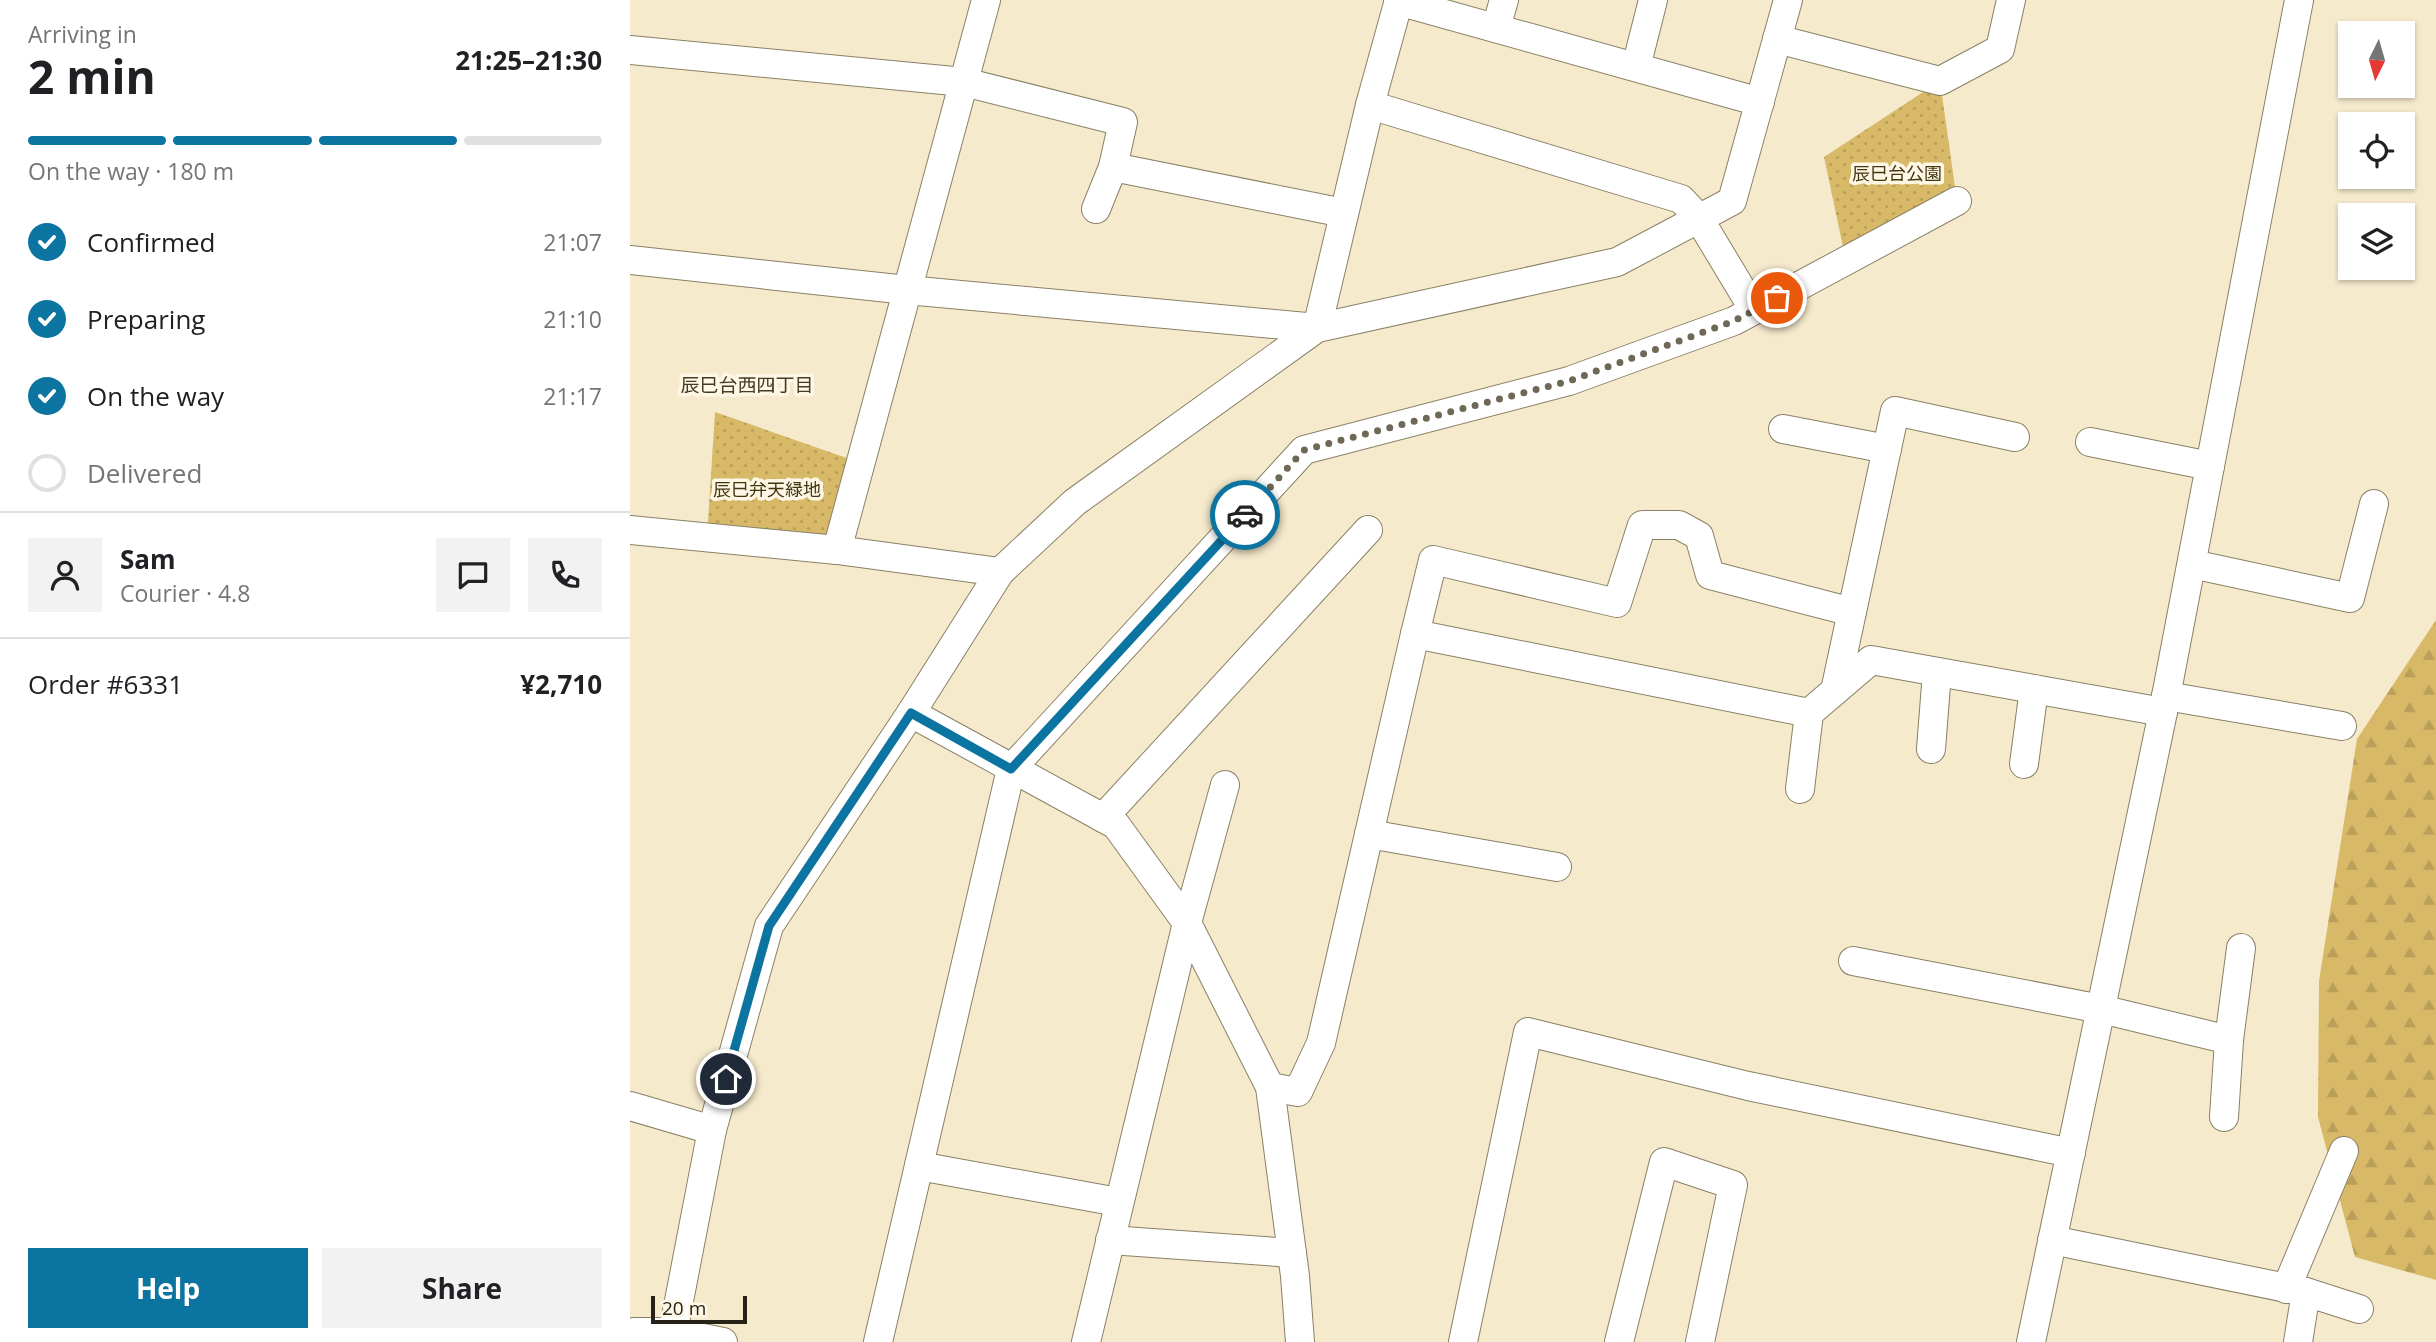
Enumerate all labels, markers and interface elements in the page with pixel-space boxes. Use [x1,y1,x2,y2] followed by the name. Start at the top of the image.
[28,18,137,50] text: Arriving in
[2338,21,2415,98] north arrow
[2338,21,2415,280] map controls
[455,42,602,78] text: 21:25–21:30
[28,45,156,107] text: 2 min
[2338,112,2415,189] button: locate
[28,155,234,187] text: On the way · 180 m
[1852,161,1942,185] park label: 辰巳台公園
[2338,203,2415,280] button: layers
[28,223,66,261] icon: check
[87,224,215,260] text: Confirmed
[543,226,602,258] text: 21:07
[1747,268,1807,328] pin
[1758,279,1796,317] icon: bag
[28,300,66,338] icon: check
[87,301,205,337] text: Preparing
[543,303,602,335] text: 21:10
[680,372,814,398] district label: 辰巳台西四丁目
[28,377,66,415] icon: check
[87,378,224,414] text: On the way
[543,380,602,412] text: 21:17
[87,455,202,491] text: Delivered
[713,477,821,501] park label: 辰巳弁天緑地
[1210,480,1280,550] courier
[1226,496,1264,534] icon: car
[28,538,102,612] button: person
[436,538,510,612] button: chat
[528,538,602,612] button: phone
[120,541,176,577] text: Sam
[120,577,250,609] text: Courier · 4.8
[28,666,183,702] text: Order #6331
[520,666,602,702] text: ¥2,710
[696,1049,756,1109] pin
[707,1060,745,1098] icon: home
[28,1248,308,1328] button: Help
[322,1248,602,1328] button: Share
[651,1293,747,1325] scale bar
[662,1295,706,1321] text: 20 m

